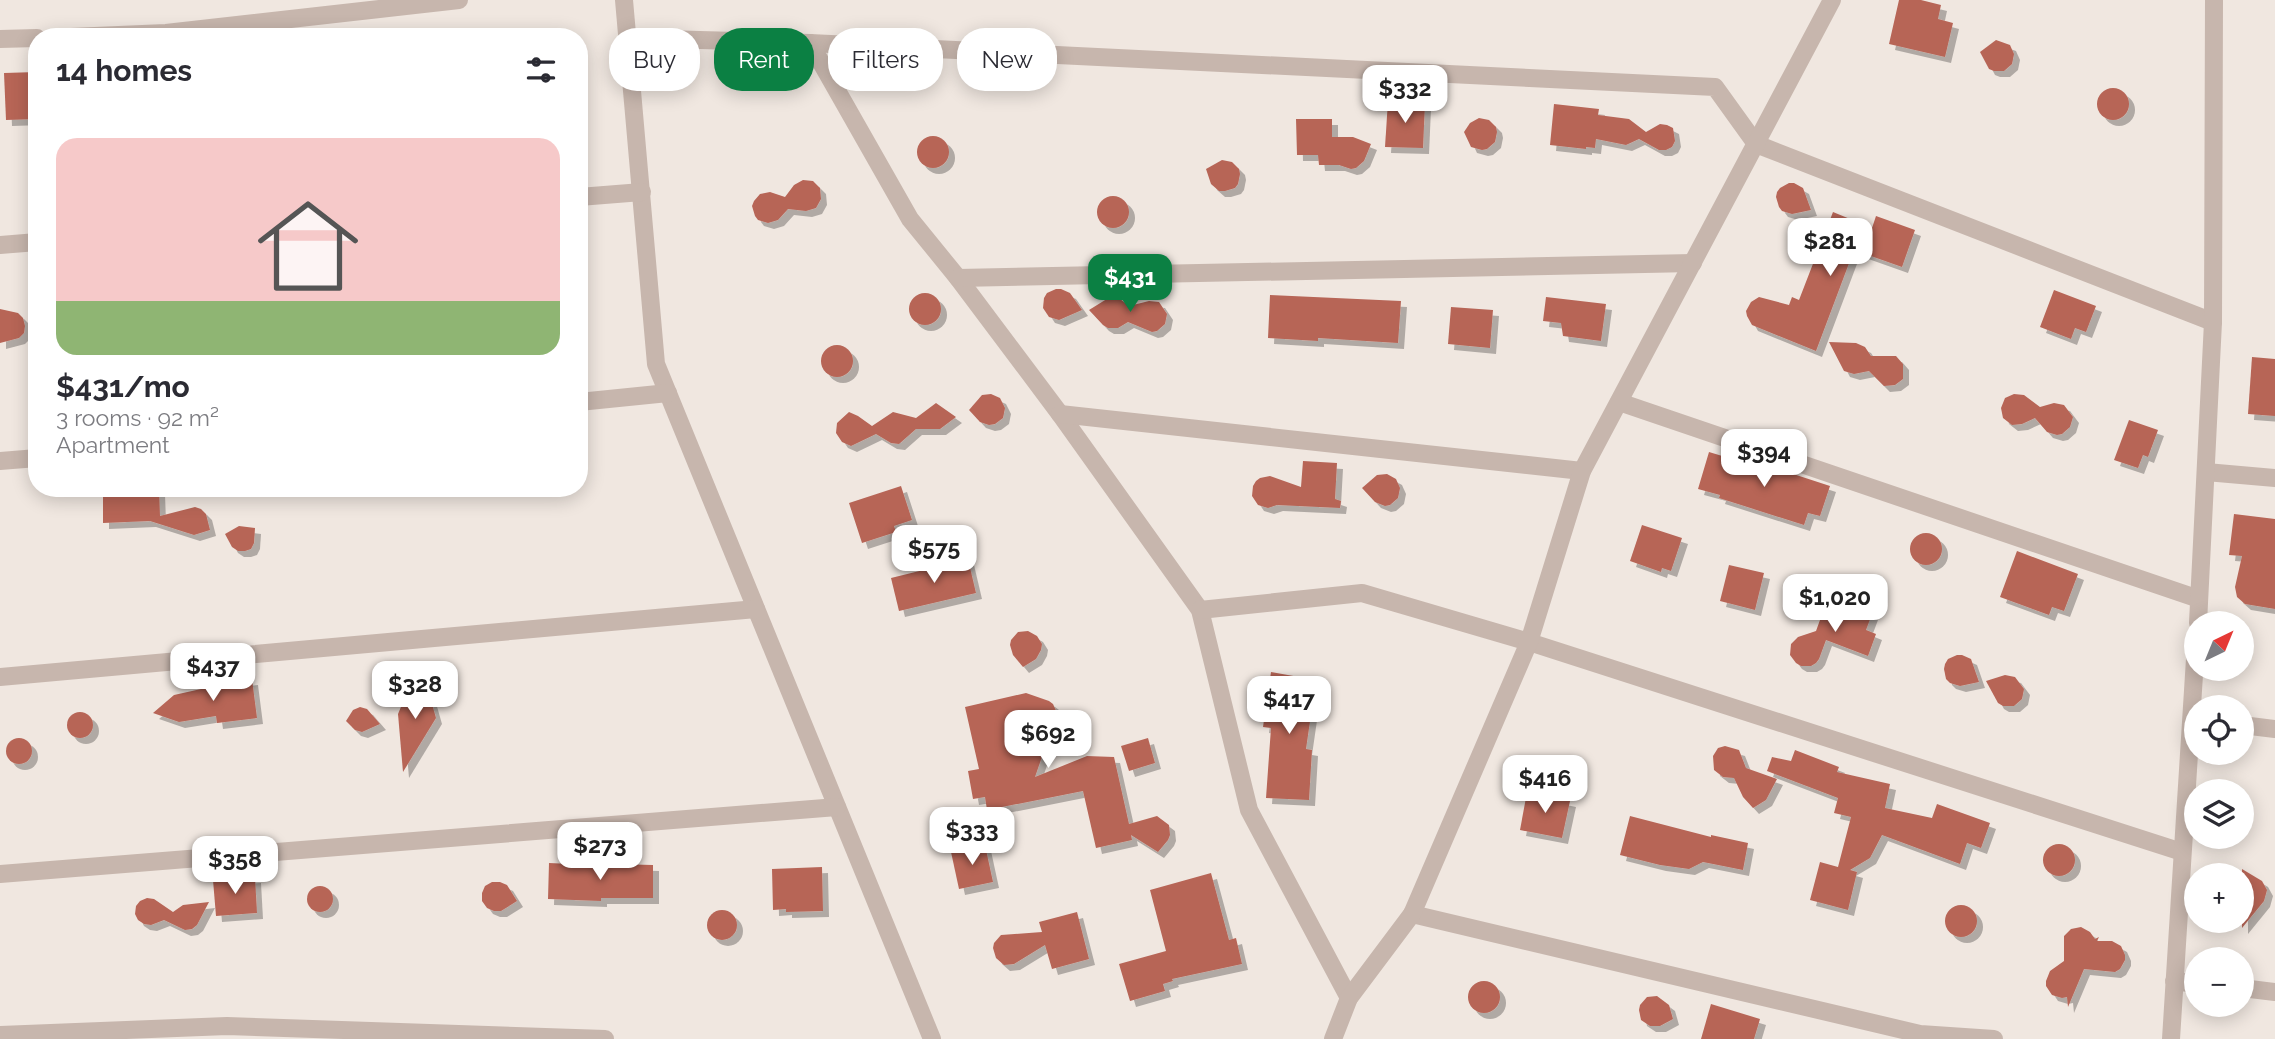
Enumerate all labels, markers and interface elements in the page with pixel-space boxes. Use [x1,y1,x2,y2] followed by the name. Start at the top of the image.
[609,28,700,91] chip: Buy
[714,28,814,91] chip: Rent
[828,28,943,91] chip: Filters
[957,28,1057,91] chip: New
[522,51,560,89] icon: filters
[56,53,192,88] text: 14 homes
[1364,66,1446,125] pin: $332
[1378,74,1432,101] text: $332
[245,183,371,309] icon: home
[1789,218,1871,278] pin: $281
[1804,227,1856,254] text: $281
[1089,254,1171,314] pin: $431
[1104,263,1156,290] text: $431
[56,369,190,404] text: $431/mo
[56,404,219,431] text: 3 rooms · 92 m²
[1723,430,1805,489] pin: $394
[56,431,170,458] text: Apartment
[1737,438,1791,465] text: $394
[893,526,975,585] pin: $575
[908,534,960,561] text: $575
[1778,574,1892,634] pin: $1,020
[1799,583,1871,610] text: $1,020
[2184,611,2254,681] north arrow
[2184,611,2254,1017] map controls
[172,644,254,703] pin: $437
[186,652,240,679] text: $437
[374,662,456,721] pin: $328
[388,670,442,697] text: $328
[1248,676,1330,736] pin: $417
[1263,685,1315,712] text: $417
[2184,695,2254,765] button: locate
[1007,710,1089,770] pin: $692
[1020,719,1076,746] text: $692
[1504,756,1586,815] pin: $416
[1518,764,1572,791] text: $416
[2184,779,2254,849] button: layers
[931,808,1013,867] pin: $333
[946,816,998,843] text: $333
[559,822,641,882] pin: $273
[573,831,627,858] text: $273
[194,836,276,896] pin: $358
[208,845,262,872] text: $358
[2184,863,2254,933] button: +
[2184,947,2254,1017] button: −

